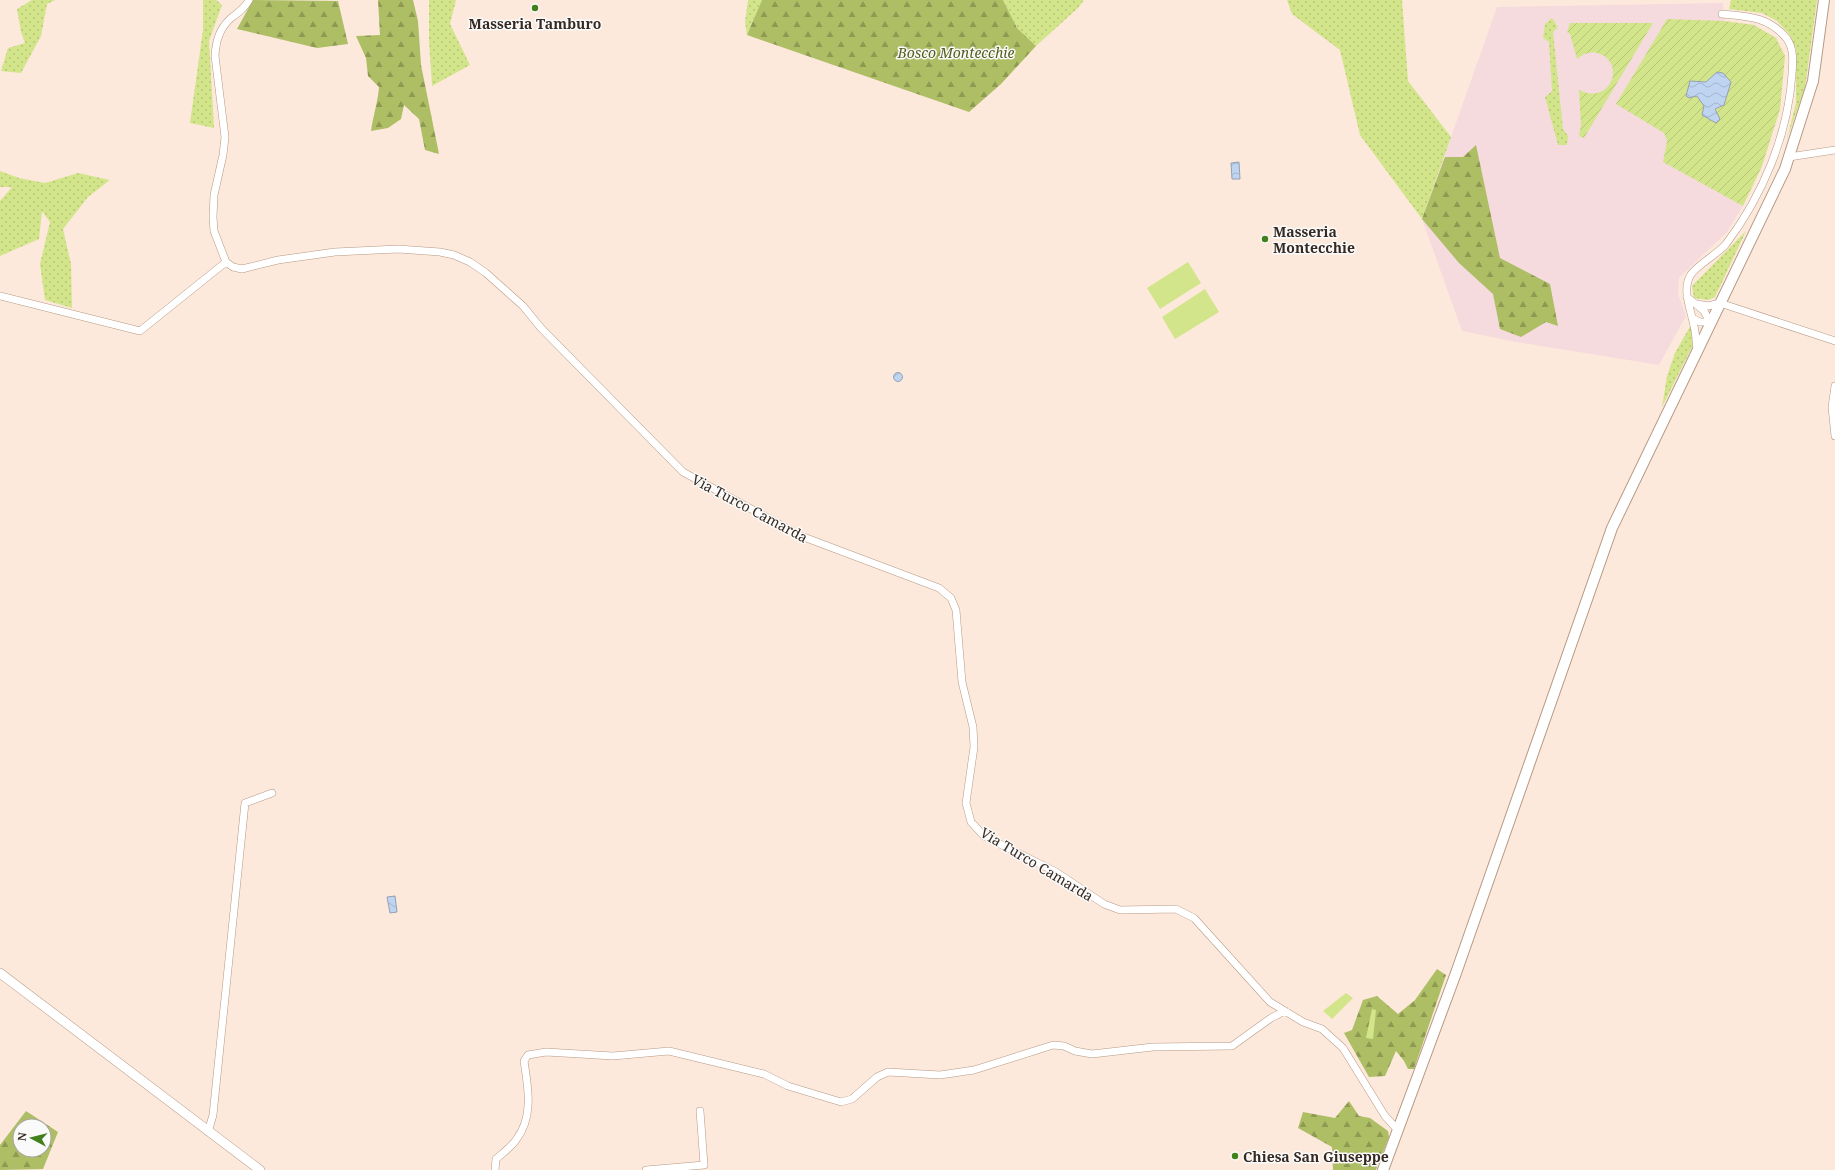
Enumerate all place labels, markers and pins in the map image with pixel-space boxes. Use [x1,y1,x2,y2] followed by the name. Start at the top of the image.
[530,3,540,13] marker: Masseria Tamburo
[469,14,601,33] place label: Masseria Tamburo
[1273,222,1355,257] place label: Masseria Montecchie
[1260,234,1270,244] marker: Masseria Montecchie
[1243,1147,1389,1166] place label: Chiesa San Giuseppe
[1230,1151,1240,1161] marker: Chiesa San Giuseppe

